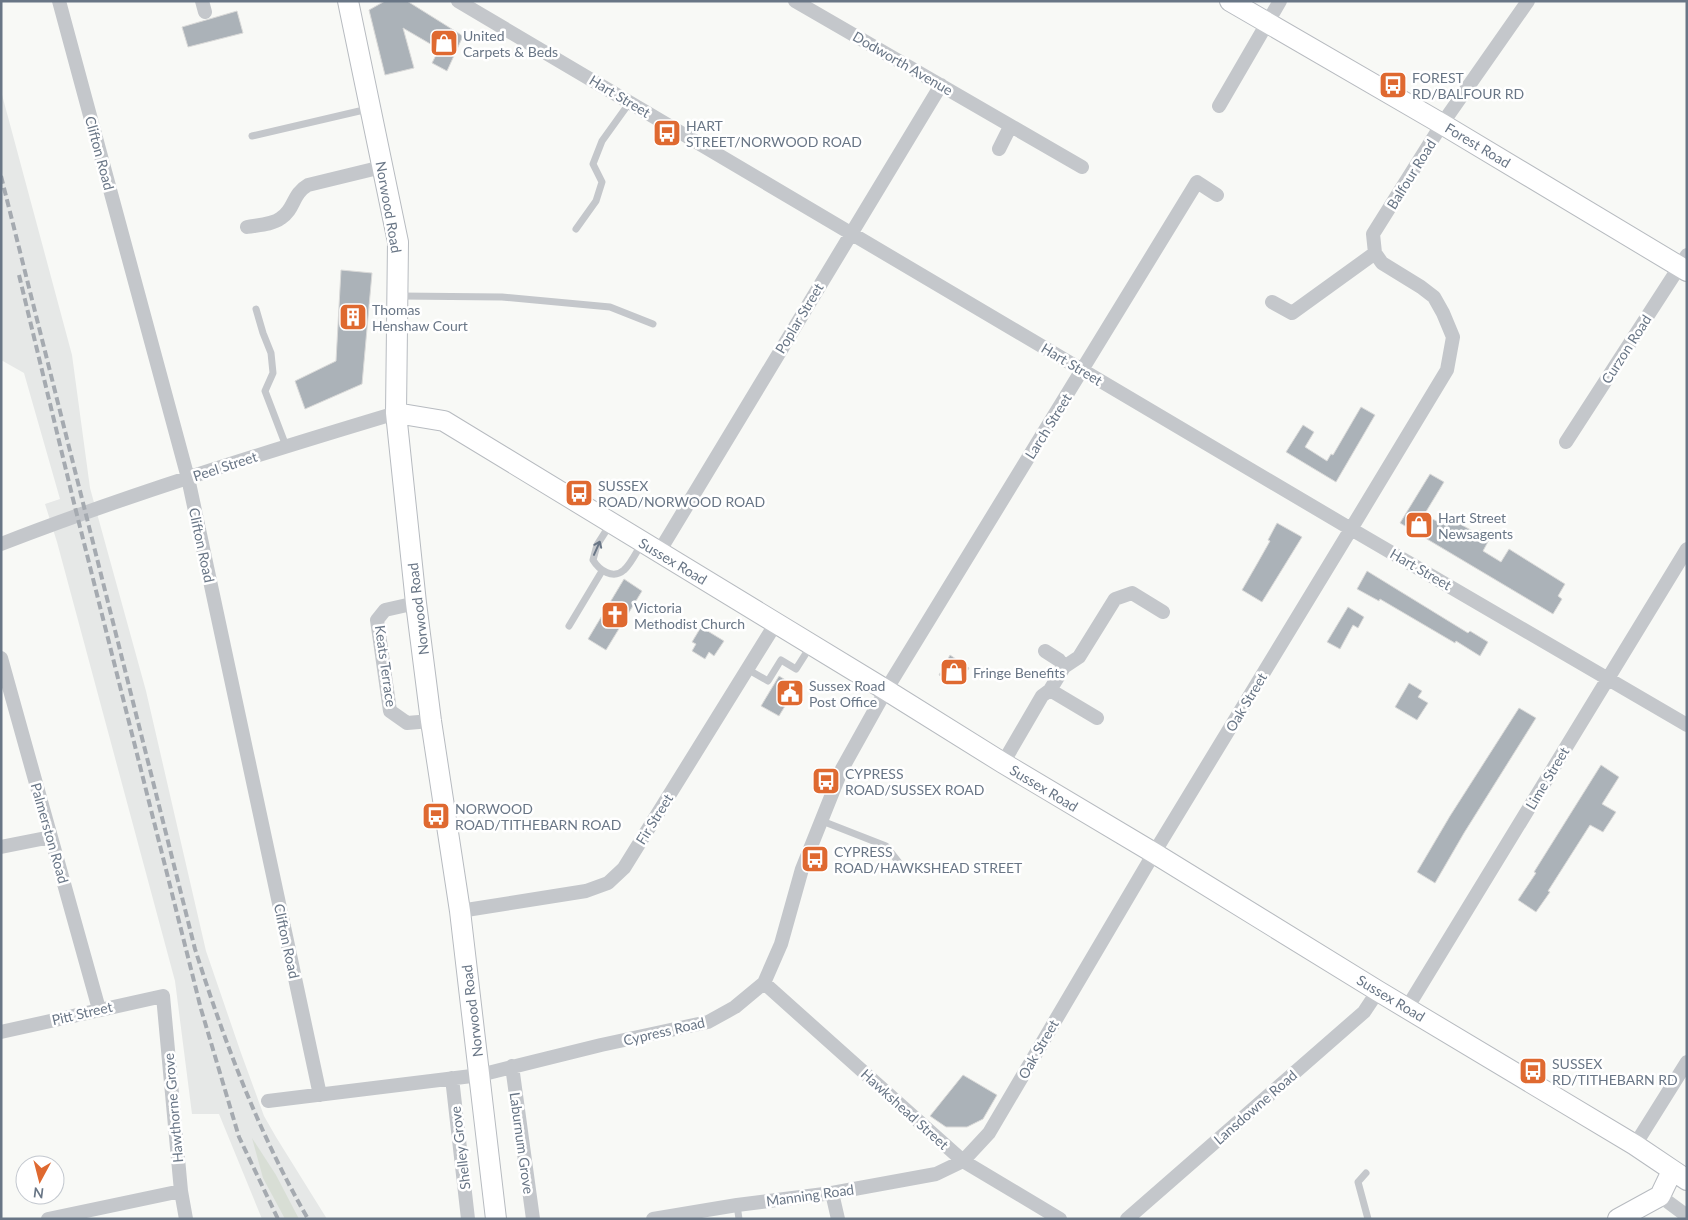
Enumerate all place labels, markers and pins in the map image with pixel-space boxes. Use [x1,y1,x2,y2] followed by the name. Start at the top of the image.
[463,27,558,60] place label: United Carpets & Beds
[429,28,459,58] shop icon: United Carpets & Beds
[1412,69,1524,102] place label: FOREST RD/BALFOUR RD
[1378,70,1408,100] bus stop icon: FOREST RD/BALFOUR RD
[686,117,862,150] place label: HART STREET/NORWOOD ROAD
[652,118,682,148] bus stop icon: HART STREET/NORWOOD ROAD
[372,301,468,334] place label: Thomas Henshaw Court
[338,302,368,332] building icon: Thomas Henshaw Court
[598,477,765,510] place label: SUSSEX ROAD/NORWOOD ROAD
[564,478,594,508] bus stop icon: SUSSEX ROAD/NORWOOD ROAD
[1438,509,1513,542] place label: Hart Street Newsagents
[1404,510,1434,540] shop icon: Hart Street Newsagents
[634,599,745,632] place label: Victoria Methodist Church
[600,600,630,630] church icon: Victoria Methodist Church
[939,657,969,687] shop icon: Fringe Benefits
[973,664,1065,681] place label: Fringe Benefits
[809,677,885,710] place label: Sussex Road Post Office
[775,678,805,708] public building icon: Sussex Road Post Office
[845,765,984,798] place label: CYPRESS ROAD/SUSSEX ROAD
[811,766,841,796] bus stop icon: CYPRESS ROAD/SUSSEX ROAD
[455,800,621,833] place label: NORWOOD ROAD/TITHEBARN ROAD
[421,801,451,831] bus stop icon: NORWOOD ROAD/TITHEBARN ROAD
[834,843,1023,876] place label: CYPRESS ROAD/HAWKSHEAD STREET
[800,844,830,874] bus stop icon: CYPRESS ROAD/HAWKSHEAD STREET
[1552,1055,1678,1088] place label: SUSSEX RD/TITHEBARN RD
[1518,1056,1548,1086] bus stop icon: SUSSEX RD/TITHEBARN RD

